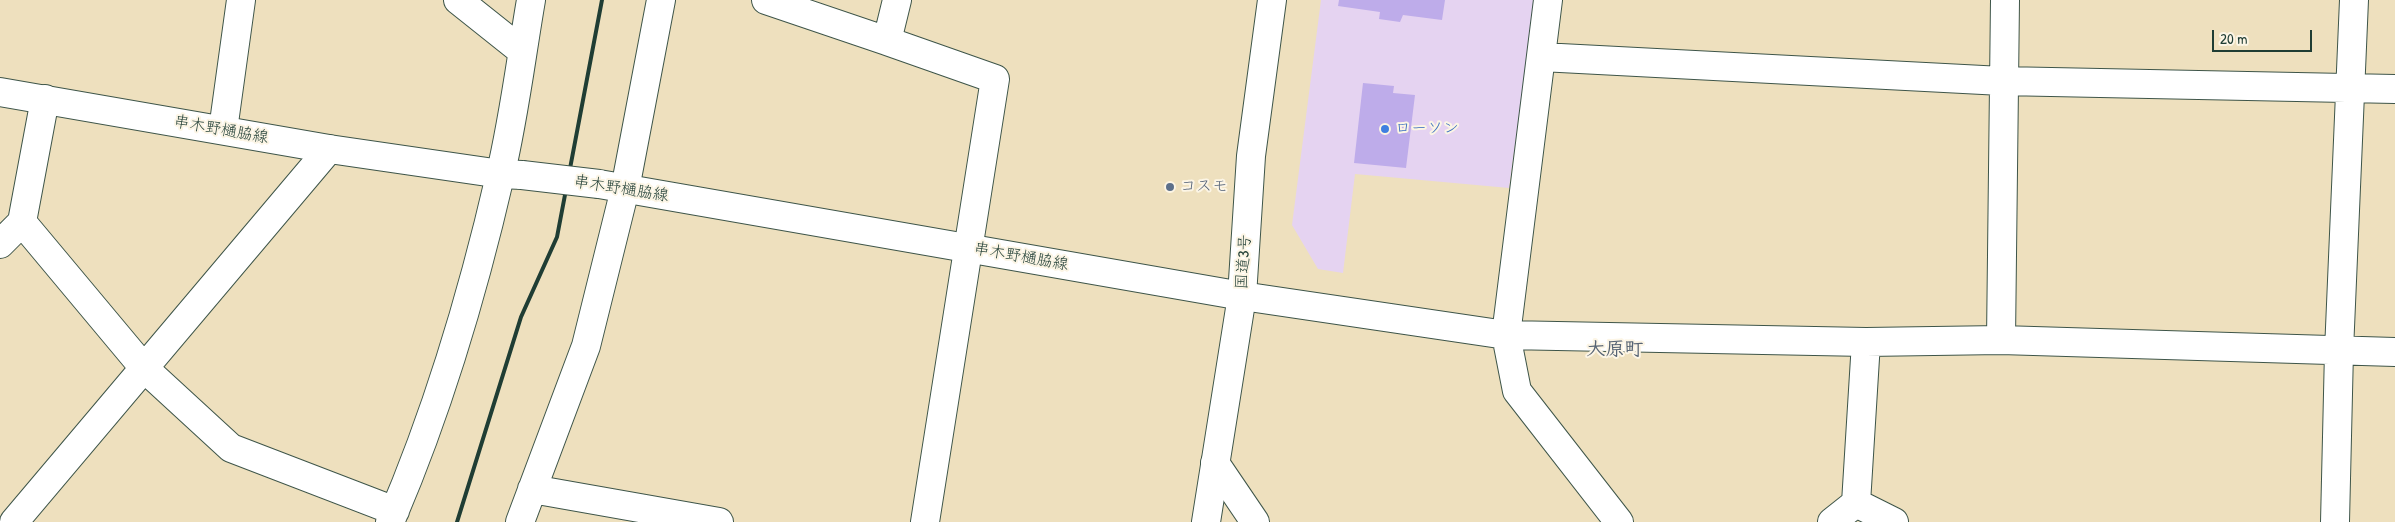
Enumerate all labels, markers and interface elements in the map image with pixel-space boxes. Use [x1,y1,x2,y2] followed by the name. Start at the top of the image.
[2215,20,2315,52] scale bar
[2220,28,2247,49] text: 20 m
[172,112,270,148] street label: 串木野樋脇線
[1395,119,1459,139] place label: ローソン
[1379,123,1391,135] marker: ローソン
[572,172,670,206] street label: 串木野樋脇線
[1180,177,1228,197] place label: コスモ
[1164,181,1176,193] marker: コスモ
[1232,234,1256,290] street label: 国道3号
[972,239,1070,275] street label: 串木野樋脇線
[1587,339,1643,361] district label: 大原町

